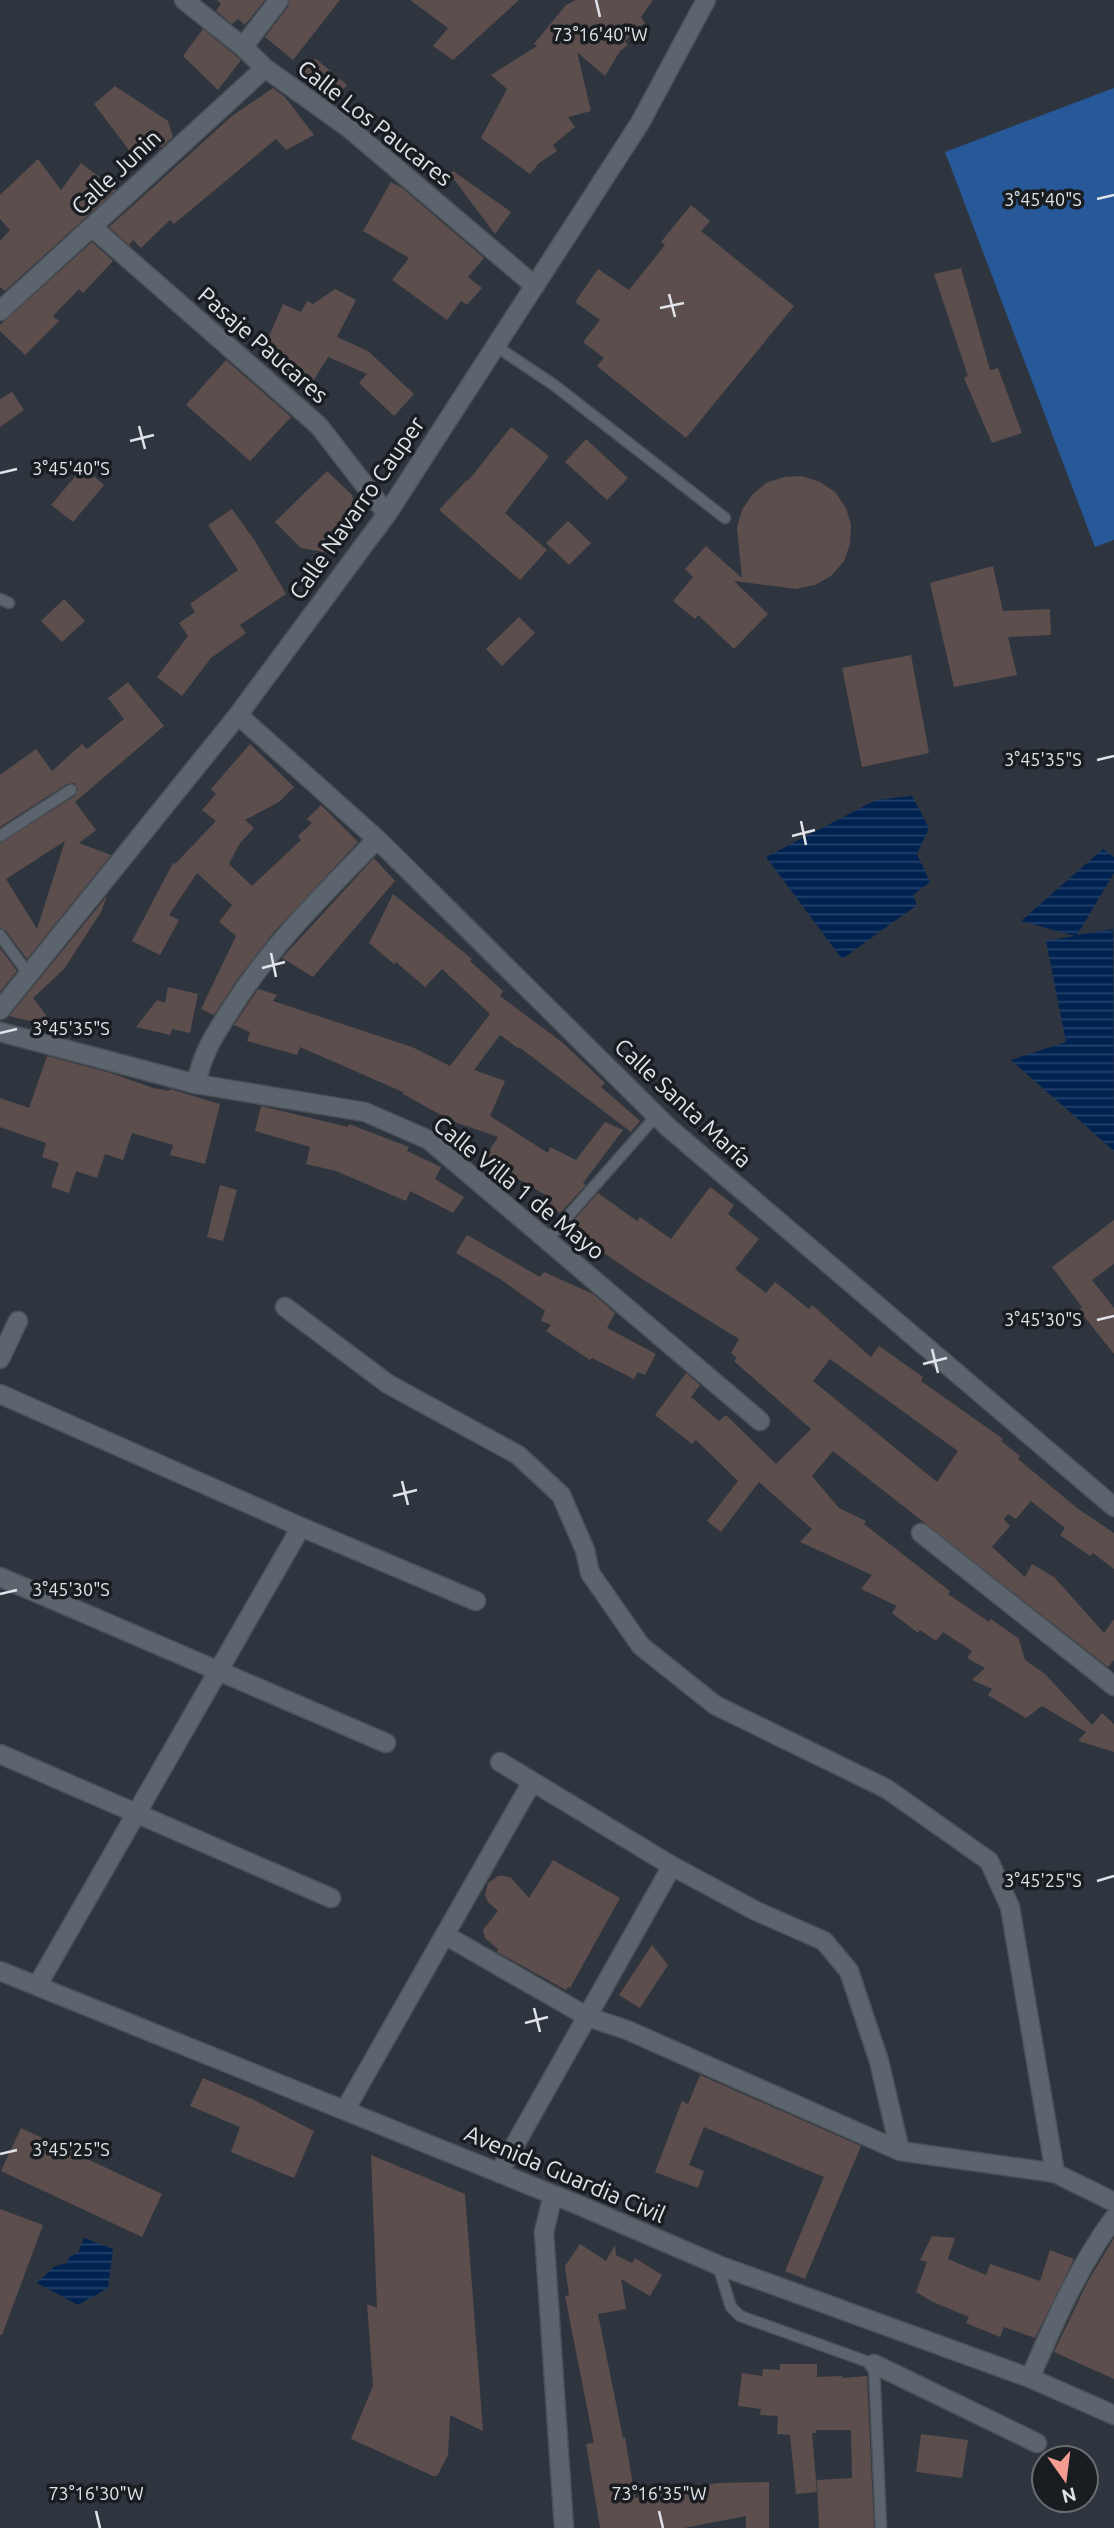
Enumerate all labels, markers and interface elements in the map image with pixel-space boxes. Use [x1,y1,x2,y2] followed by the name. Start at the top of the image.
[552,24,648,44] text: 73°16'40"W
[293,55,457,191] street label: Calle Los Paucares
[66,124,165,219] street label: Calle Junin
[1004,189,1082,209] text: 3°45'40"S
[194,282,333,408] street label: Pasaje Paucares
[284,411,429,604] street label: Calle Navarro Cauper
[32,458,110,478] text: 3°45'40"S
[1004,749,1082,769] text: 3°45'35"S
[32,1018,110,1038] text: 3°45'35"S
[610,1033,757,1172] street label: Calle Santa María
[429,1111,610,1264] street label: Calle Villa 1 de Mayo
[1004,1309,1082,1329] text: 3°45'30"S
[32,1579,110,1599] text: 3°45'30"S
[1004,1870,1082,1890] text: 3°45'25"S
[461,2120,669,2227] street label: Avenida Guardia Civil
[32,2139,110,2159] text: 3°45'25"S
[1030,2444,1100,2514] north arrow
[48,2483,144,2503] text: 73°16'30"W
[611,2483,707,2503] text: 73°16'35"W
[1060,2483,1079,2508] text: N

